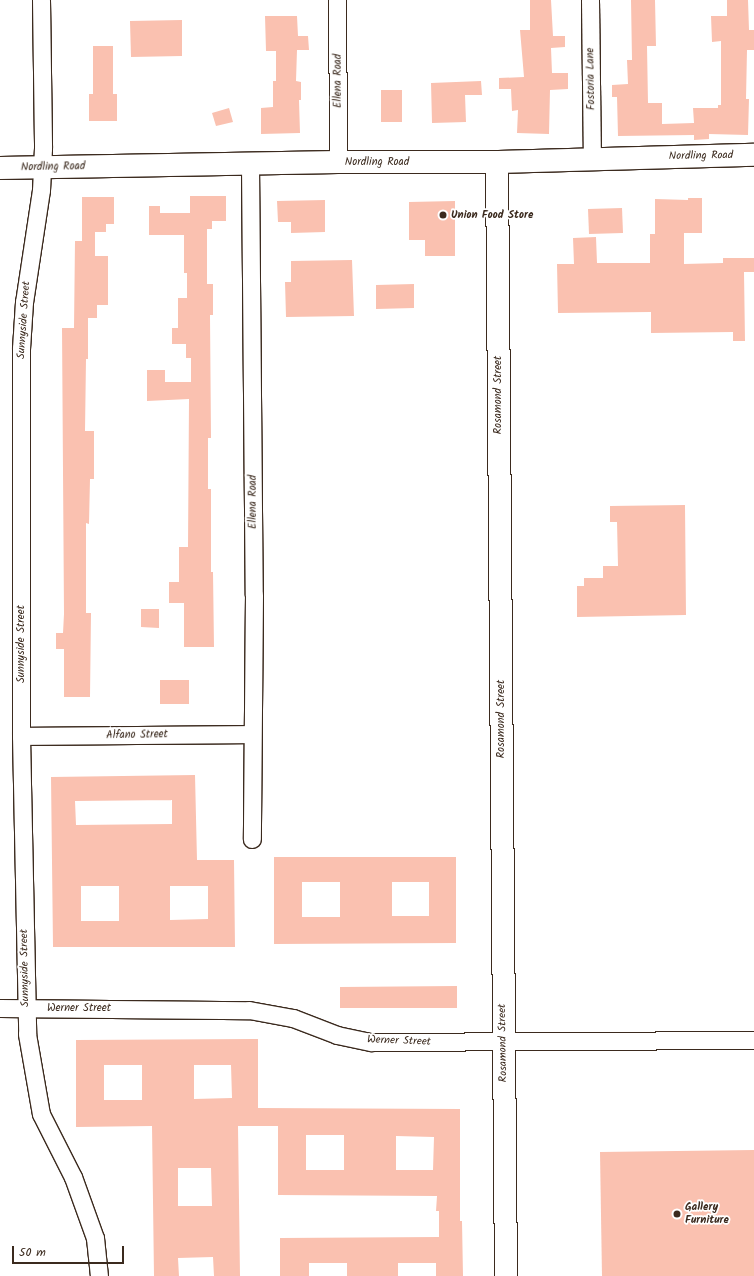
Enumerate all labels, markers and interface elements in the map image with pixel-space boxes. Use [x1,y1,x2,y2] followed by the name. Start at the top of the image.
[584,48,598,110] street label: Fostoria Lane
[331,54,345,108] street label: Ellena Road
[669,149,733,163] street label: Nordling Road
[345,155,409,169] street label: Nordling Road
[21,160,85,174] street label: Nordling Road
[451,208,533,222] place label: Union Food Store
[438,210,448,220] marker: Union Food Store
[15,281,33,359] street label: Sunnyside Street
[491,356,505,434] street label: Rosamond Street
[246,475,260,529] street label: Ellena Road
[14,605,28,683] street label: Sunnyside Street
[494,680,508,758] street label: Rosamond Street
[106,728,168,742] street label: Alfano Street
[18,929,32,1007] street label: Sunnyside Street
[47,1001,111,1015] street label: Werner Street
[496,1004,510,1082] street label: Rosamond Street
[367,1033,431,1049] street label: Werner Street
[685,1201,729,1227] place label: Gallery Furniture
[672,1209,682,1219] marker: Gallery Furniture
[14,1238,126,1264] scale bar
[19,1243,46,1262] text: 50 m

